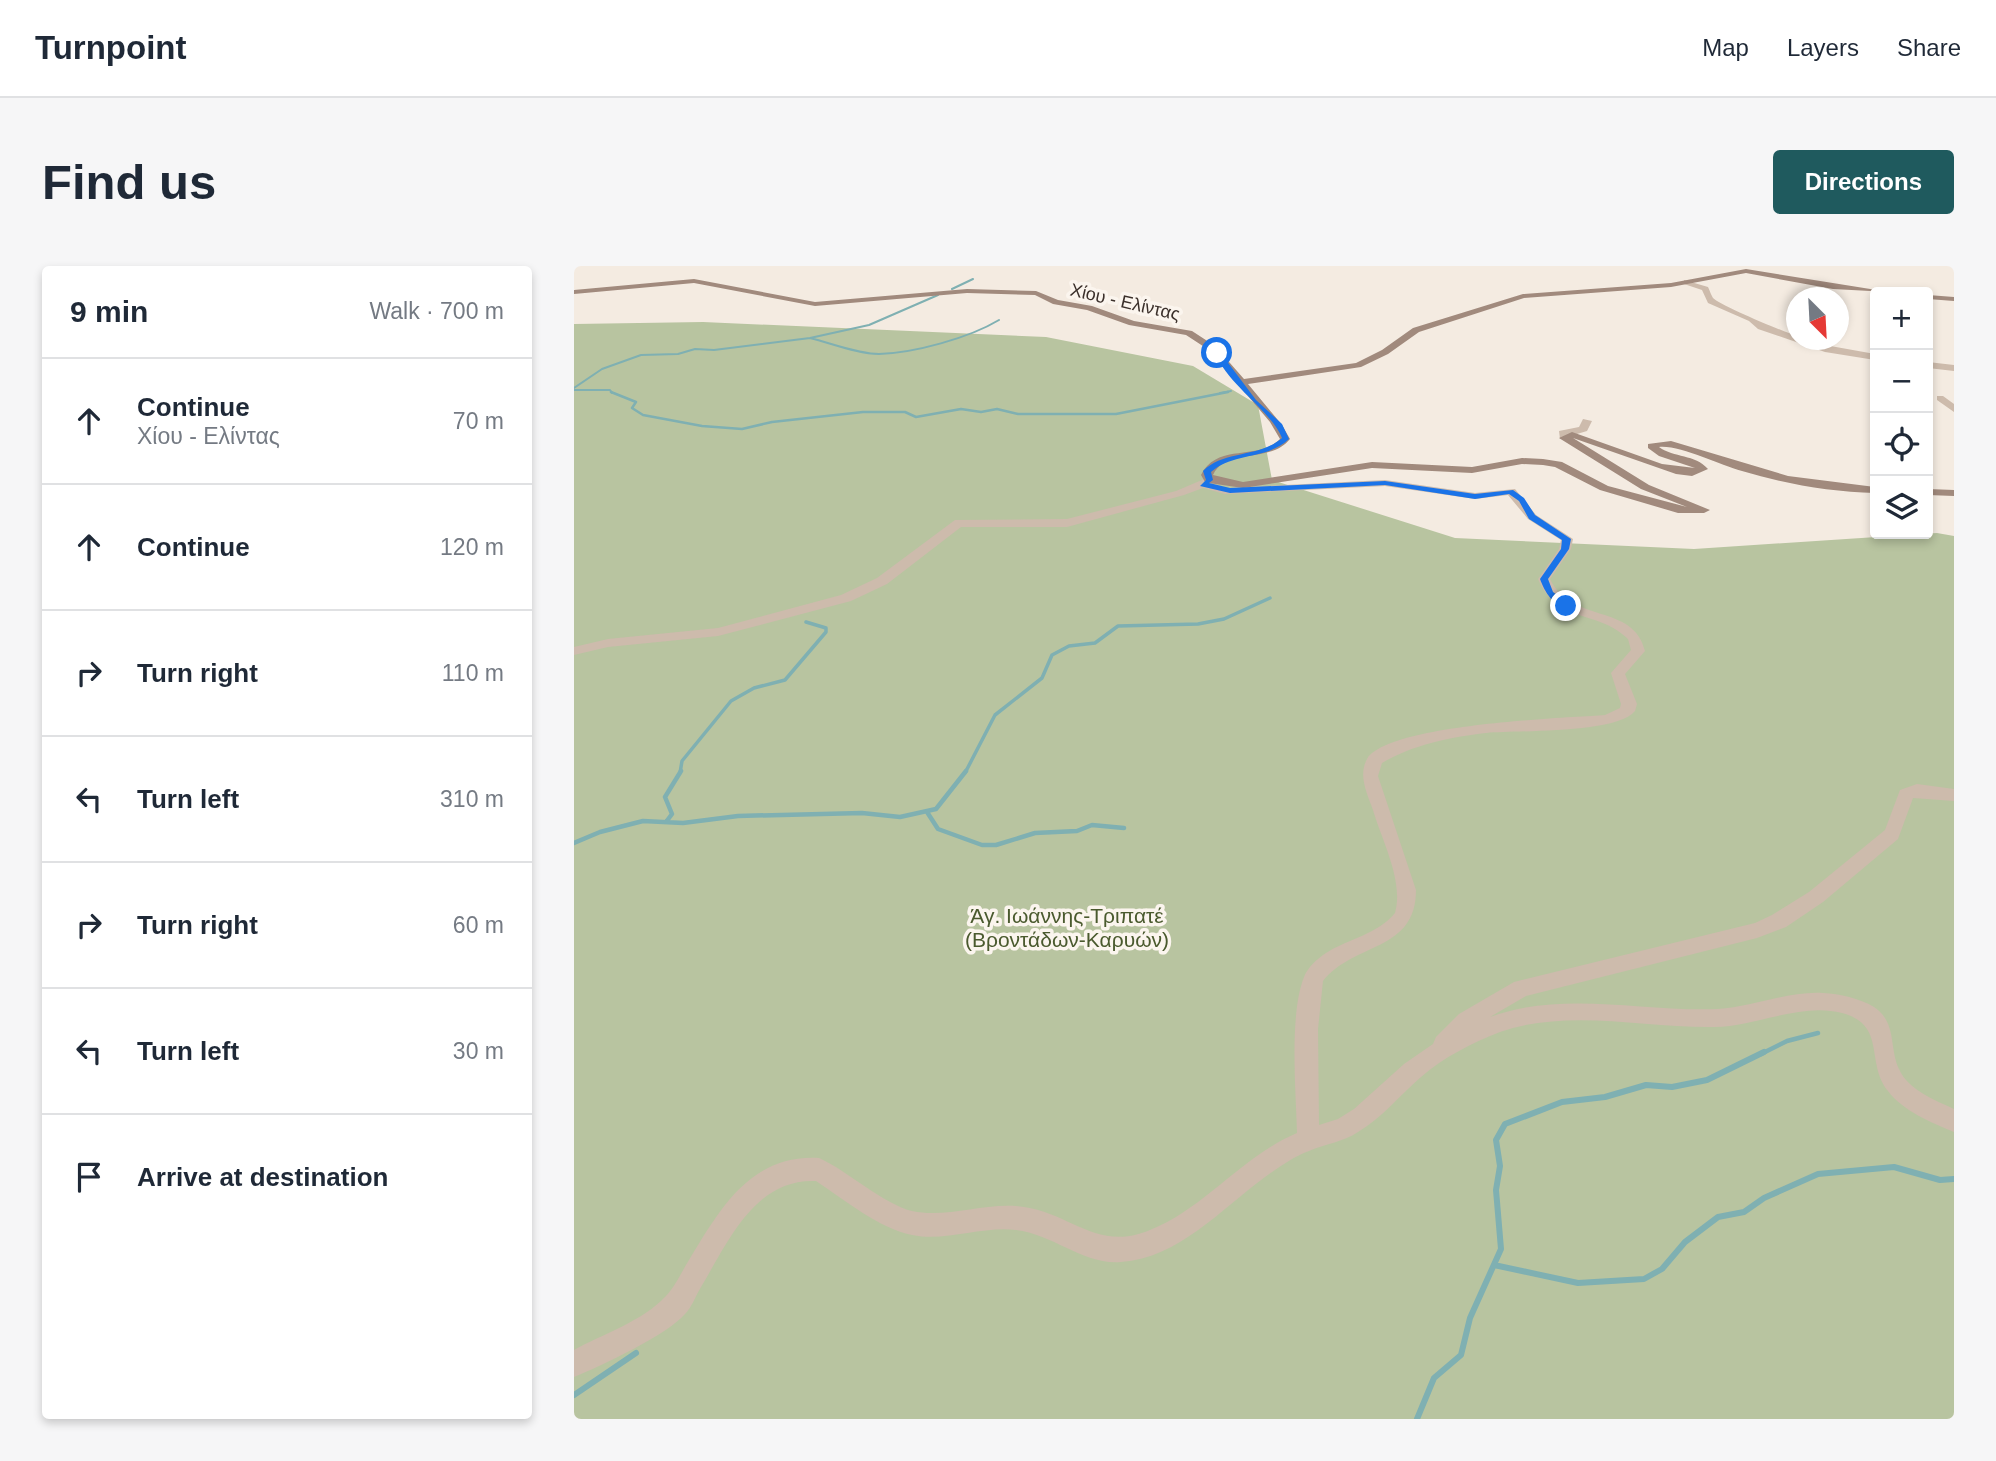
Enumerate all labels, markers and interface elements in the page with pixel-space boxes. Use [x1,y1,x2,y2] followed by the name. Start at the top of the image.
[35,29,187,66] text: Turnpoint
[1702,34,1749,61] text: Map
[1787,34,1859,61] text: Layers
[1897,34,1961,61] text: Share
[1773,150,1954,214] button: Directions
[42,155,216,209] text: Find us
[1068,280,1182,324] street label: Χίου - Ελίντας
[1786,287,1849,350] north arrow
[1870,287,1933,539] map controls
[1870,287,1933,350] button: +
[70,295,148,328] text: 9 min
[369,298,504,324] text: Walk · 700 m
[1201,337,1232,368] route start
[1870,350,1933,413] button: −
[137,392,250,422] text: Continue
[70,402,108,440] icon: ahead
[453,408,504,434] text: 70 m
[1870,413,1933,476] button: locate
[137,423,280,449] text: Χίου - Ελίντας
[1870,476,1933,539] button: layers
[70,528,108,566] icon: ahead
[137,532,250,562] text: Continue
[440,534,504,560] text: 120 m
[1550,590,1581,621] route end
[70,654,108,692] icon: right
[137,658,258,688] text: Turn right
[442,660,504,686] text: 110 m
[70,780,108,818] icon: left
[137,784,239,814] text: Turn left
[440,786,504,812] text: 310 m
[965,904,1169,951] park label: Άγ. Ιωάννης-Τριπατέ (Βροντάδων-Καρυών)
[70,906,108,944] icon: right
[137,910,258,940] text: Turn right
[453,912,504,938] text: 60 m
[70,1032,108,1070] icon: left
[137,1036,239,1066] text: Turn left
[453,1038,504,1064] text: 30 m
[70,1158,108,1196] icon: arrive
[137,1162,388,1192] text: Arrive at destination

